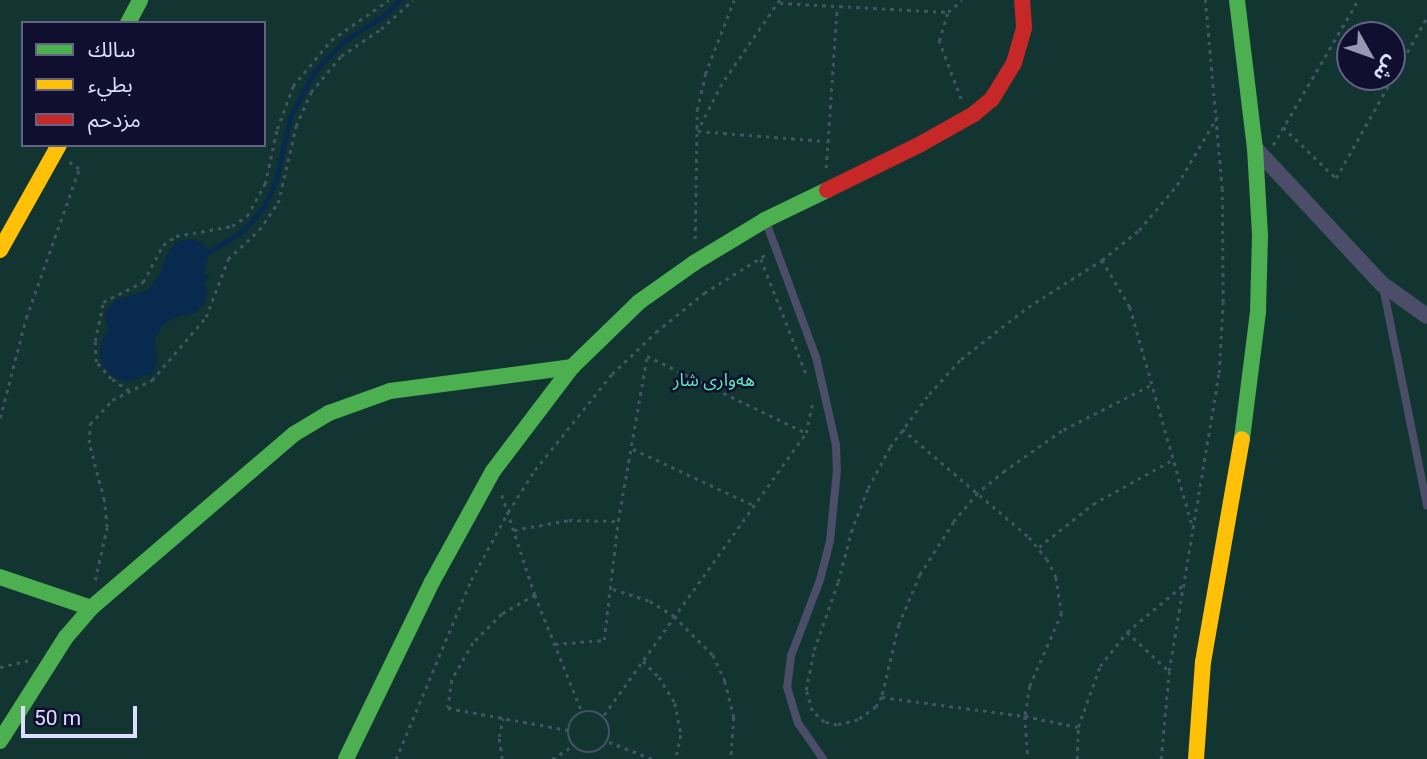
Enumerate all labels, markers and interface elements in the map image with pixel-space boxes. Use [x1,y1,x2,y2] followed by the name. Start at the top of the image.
[21,21,266,147] legend
[1336,21,1406,91] north arrow
[88,38,135,62] text: سالك
[1369,51,1403,86] text: ش
[88,73,133,97] text: بطيء
[88,108,141,132] text: مزدحم
[673,369,755,391] park label: هەواری شار
[24,692,140,736] scale bar
[34,706,81,730] text: 50 m

